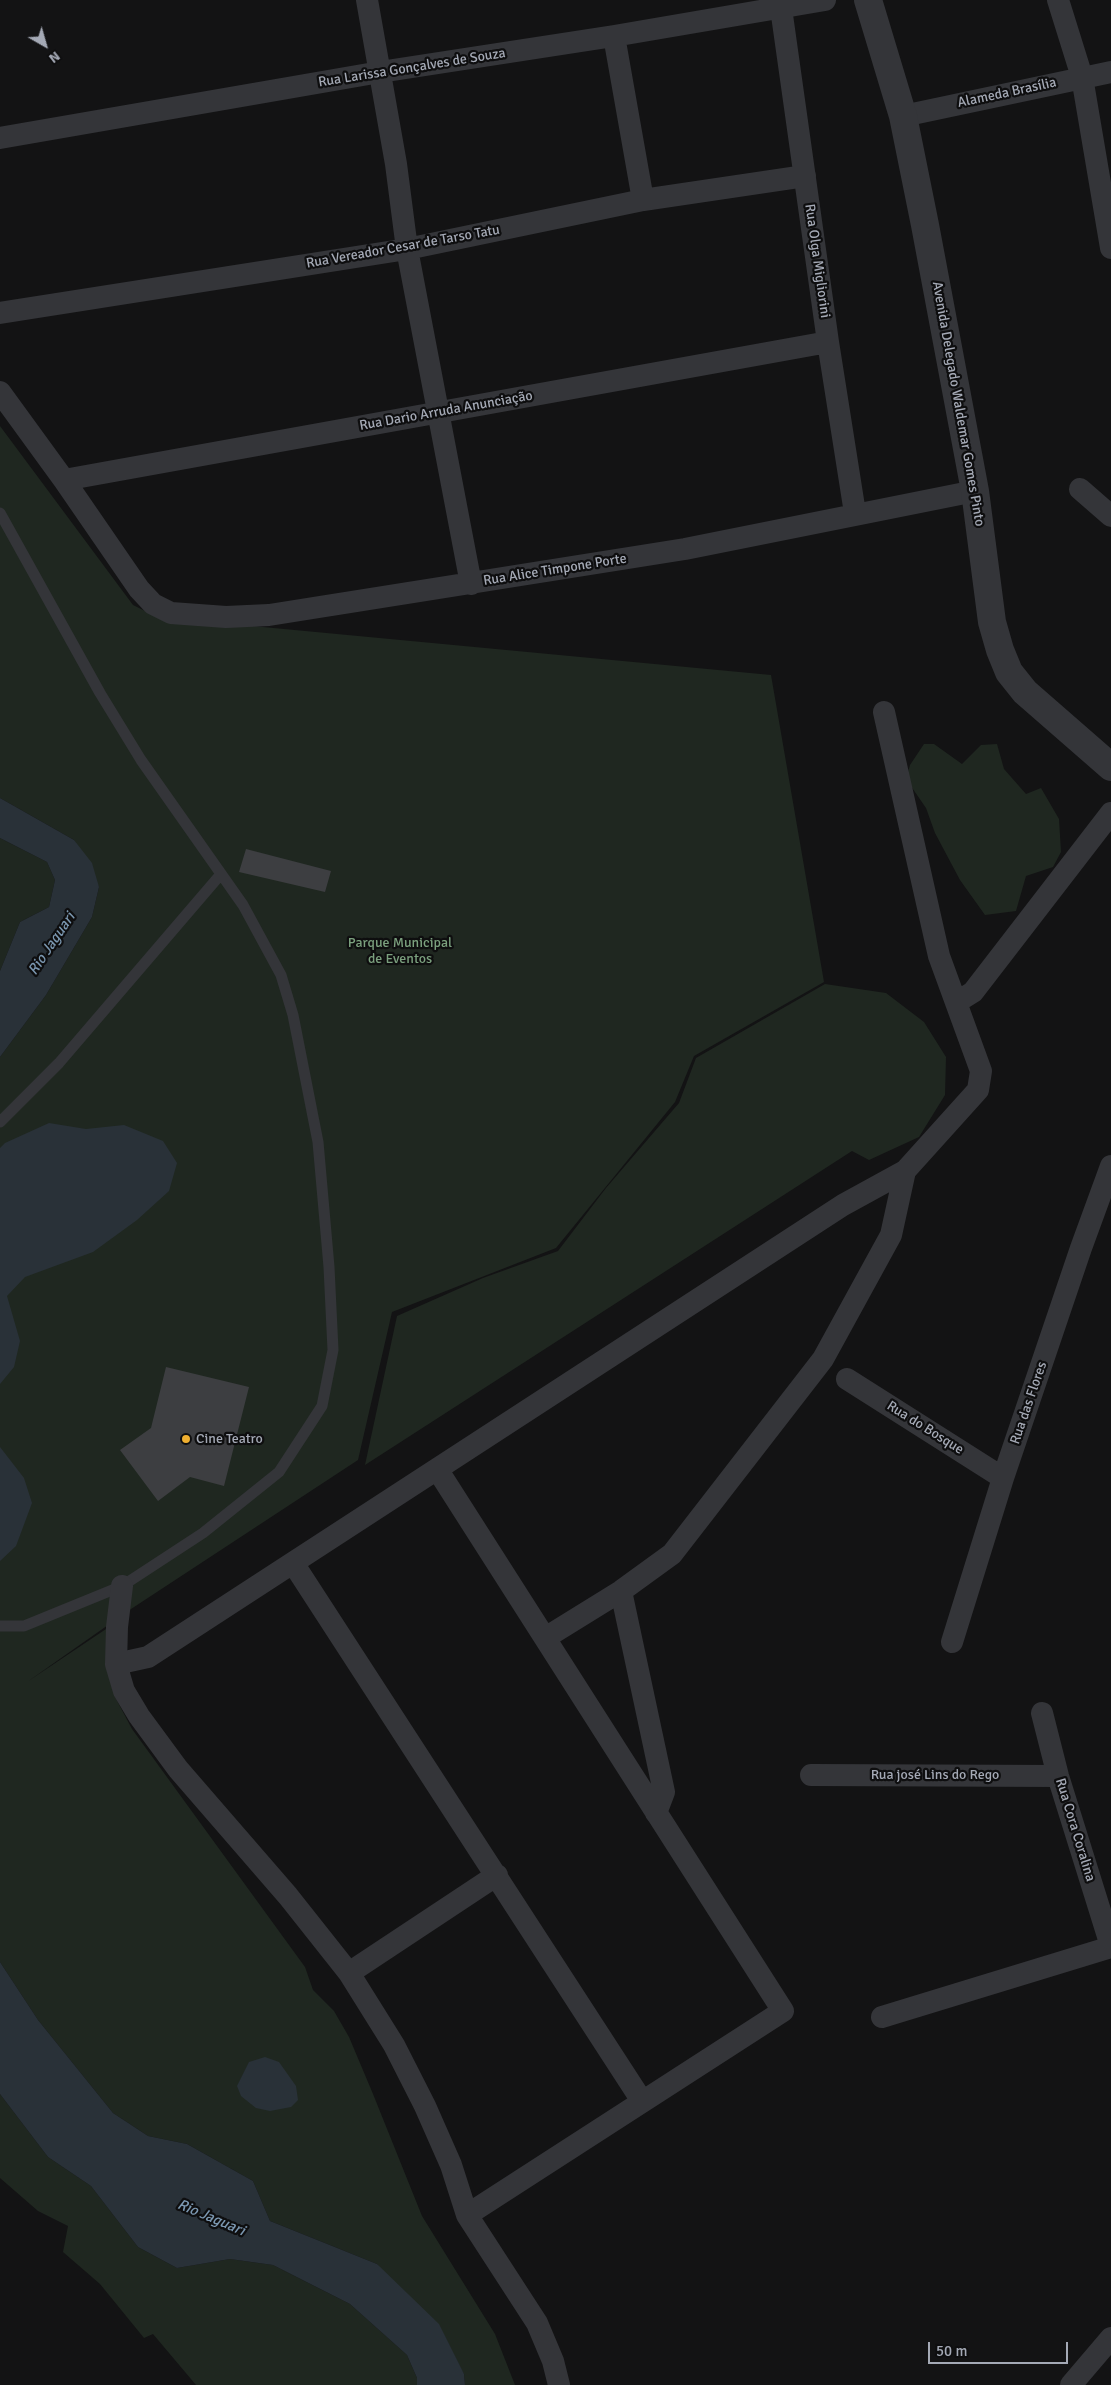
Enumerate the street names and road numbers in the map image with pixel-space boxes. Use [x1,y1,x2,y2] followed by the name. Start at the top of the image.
[317,45,507,91] street label: Rua Larissa Gonçalves de Souza
[956,74,1058,112] street label: Alameda Brasília
[801,203,833,319] street label: Rua Olga Migliorini
[305,222,501,272] street label: Rua Vereador Cesar de Tarso Tatu
[928,280,988,528] street label: Avenida Delegado Waldemar Gomes Pinto
[358,387,534,435] street label: Rua Dario Arruda Anunciação
[482,550,628,590] street label: Rua Alice Timpone Porte
[1007,1359,1051,1447] street label: Rua das Flores
[883,1398,967,1458] street label: Rua do Bosque
[871,1767,999,1783] street label: Rua josé Lins do Rego
[1051,1776,1099,1884] street label: Rua Cora Coralina

